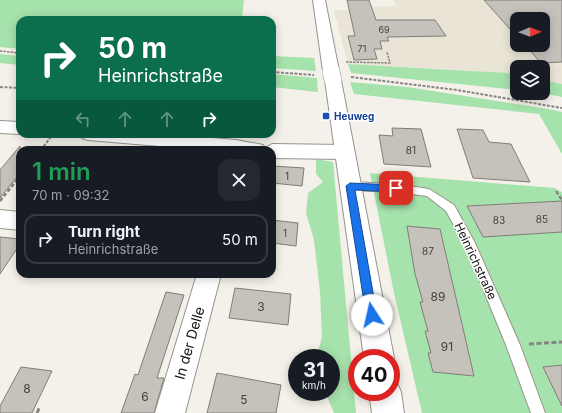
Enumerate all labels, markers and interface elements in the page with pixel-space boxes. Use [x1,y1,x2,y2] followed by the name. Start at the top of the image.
[510,12,550,52] north arrow
[510,12,550,100] map controls
[378,24,390,35] house number: 69
[98,31,167,65] text: 50 m
[32,32,84,84] icon: right
[358,43,366,54] house number: 71
[510,60,550,100] button: layers
[98,65,223,86] text: Heinrichstraße
[72,108,94,130] icon: left
[114,108,136,130] icon: ahead
[156,108,178,130] icon: ahead
[198,108,220,130] icon: right
[334,110,374,123] place label: Heuweg
[321,111,331,121] marker: Heuweg
[406,144,416,156] house number: 81
[32,157,91,186] text: 1 min
[218,159,260,201] button: close
[285,170,289,182] house number: 1
[379,171,413,205] pin
[385,177,407,199] icon: arrive
[32,187,109,203] text: 70 m · 09:32
[536,213,548,225] house number: 85
[493,214,505,226] house number: 83
[452,220,500,302] street label: Heinrichstraße
[68,222,140,241] text: Turn right
[283,227,287,239] house number: 1
[34,228,56,250] icon: right
[222,230,258,249] text: 50 m
[68,241,158,257] text: Heinrichstraße
[422,245,434,257] house number: 87
[431,289,445,304] house number: 89
[351,294,393,336] position arrow
[257,299,265,314] house number: 3
[170,305,208,381] street label: In der Delle
[441,339,453,354] house number: 91
[348,349,400,401] speed limit sign: 40
[303,358,325,382] text: 31
[302,379,326,391] text: km/h
[23,381,31,396] house number: 8
[141,389,149,404] house number: 6
[240,392,248,407] house number: 5

